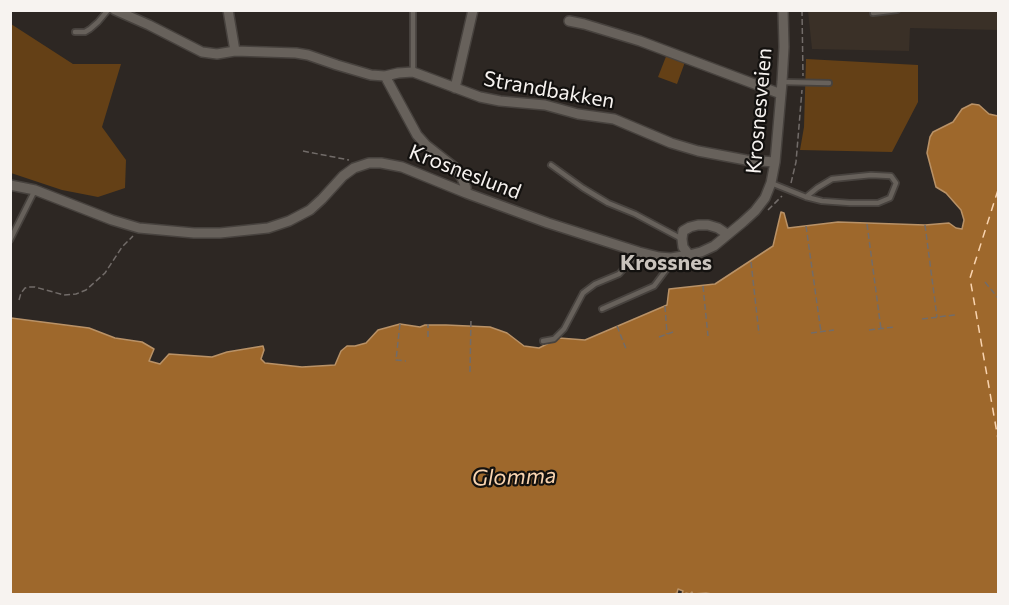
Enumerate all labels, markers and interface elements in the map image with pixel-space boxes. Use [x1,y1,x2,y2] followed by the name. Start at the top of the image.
[741,47,777,175] street label: Krosnesveien
[481,66,617,114] street label: Strandbakken
[405,139,525,205] street label: Krosneslund
[620,250,712,276] district label: Krossnes
[471,462,557,492] water label: Glomma

